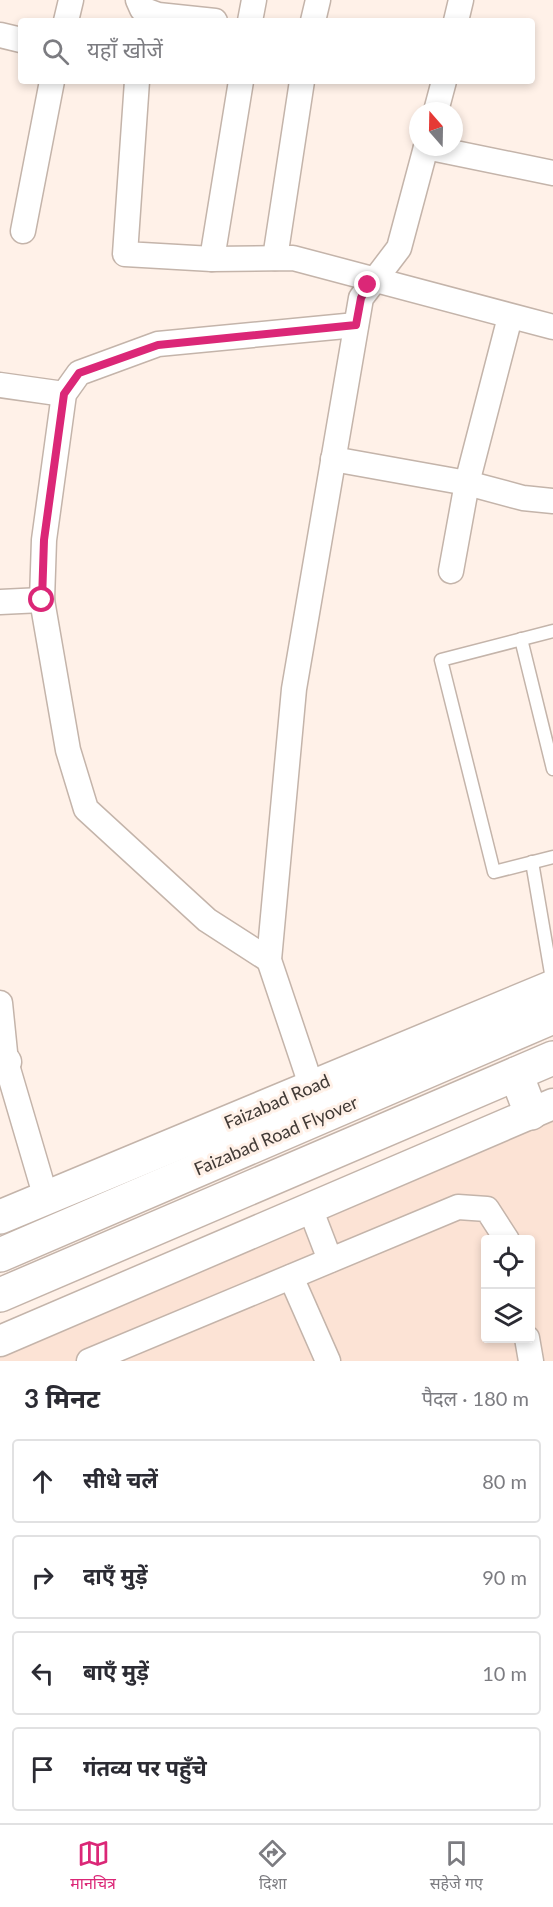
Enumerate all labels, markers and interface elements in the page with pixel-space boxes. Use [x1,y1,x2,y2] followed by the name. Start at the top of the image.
[18,18,535,84] search box
[39,35,72,68] icon: search
[87,36,163,63] text: यहाँ खोजें
[409,102,463,156] north arrow
[354,271,380,297] route end
[28,586,54,612] route start
[220,1069,333,1133] street label: Faizabad Road
[190,1090,361,1180] street label: Faizabad Road Flyover
[481,1235,535,1343] map controls
[481,1235,535,1289] button: locate
[481,1289,535,1343] button: layers
[24,1382,100,1414] text: 3 मिनट
[422,1386,529,1410] text: पैदल · 180 m
[26,1465,59,1498] icon: ahead
[83,1466,158,1493] text: सीधे चलें
[482,1469,527,1493] text: 80 m
[26,1561,59,1594] icon: right
[83,1562,147,1589] text: दाएँ मुड़ें
[482,1565,527,1589] text: 90 m
[26,1657,59,1690] icon: left
[83,1658,149,1685] text: बाएँ मुड़ें
[482,1661,527,1685] text: 10 m
[26,1753,59,1786] icon: arrive
[83,1754,207,1781] text: गंतव्य पर पहुँचे
[70,1837,116,1896] tab: मानचित्र
[256,1837,289,1896] tab: दिशा
[430,1837,483,1896] tab: सहेजे गए

